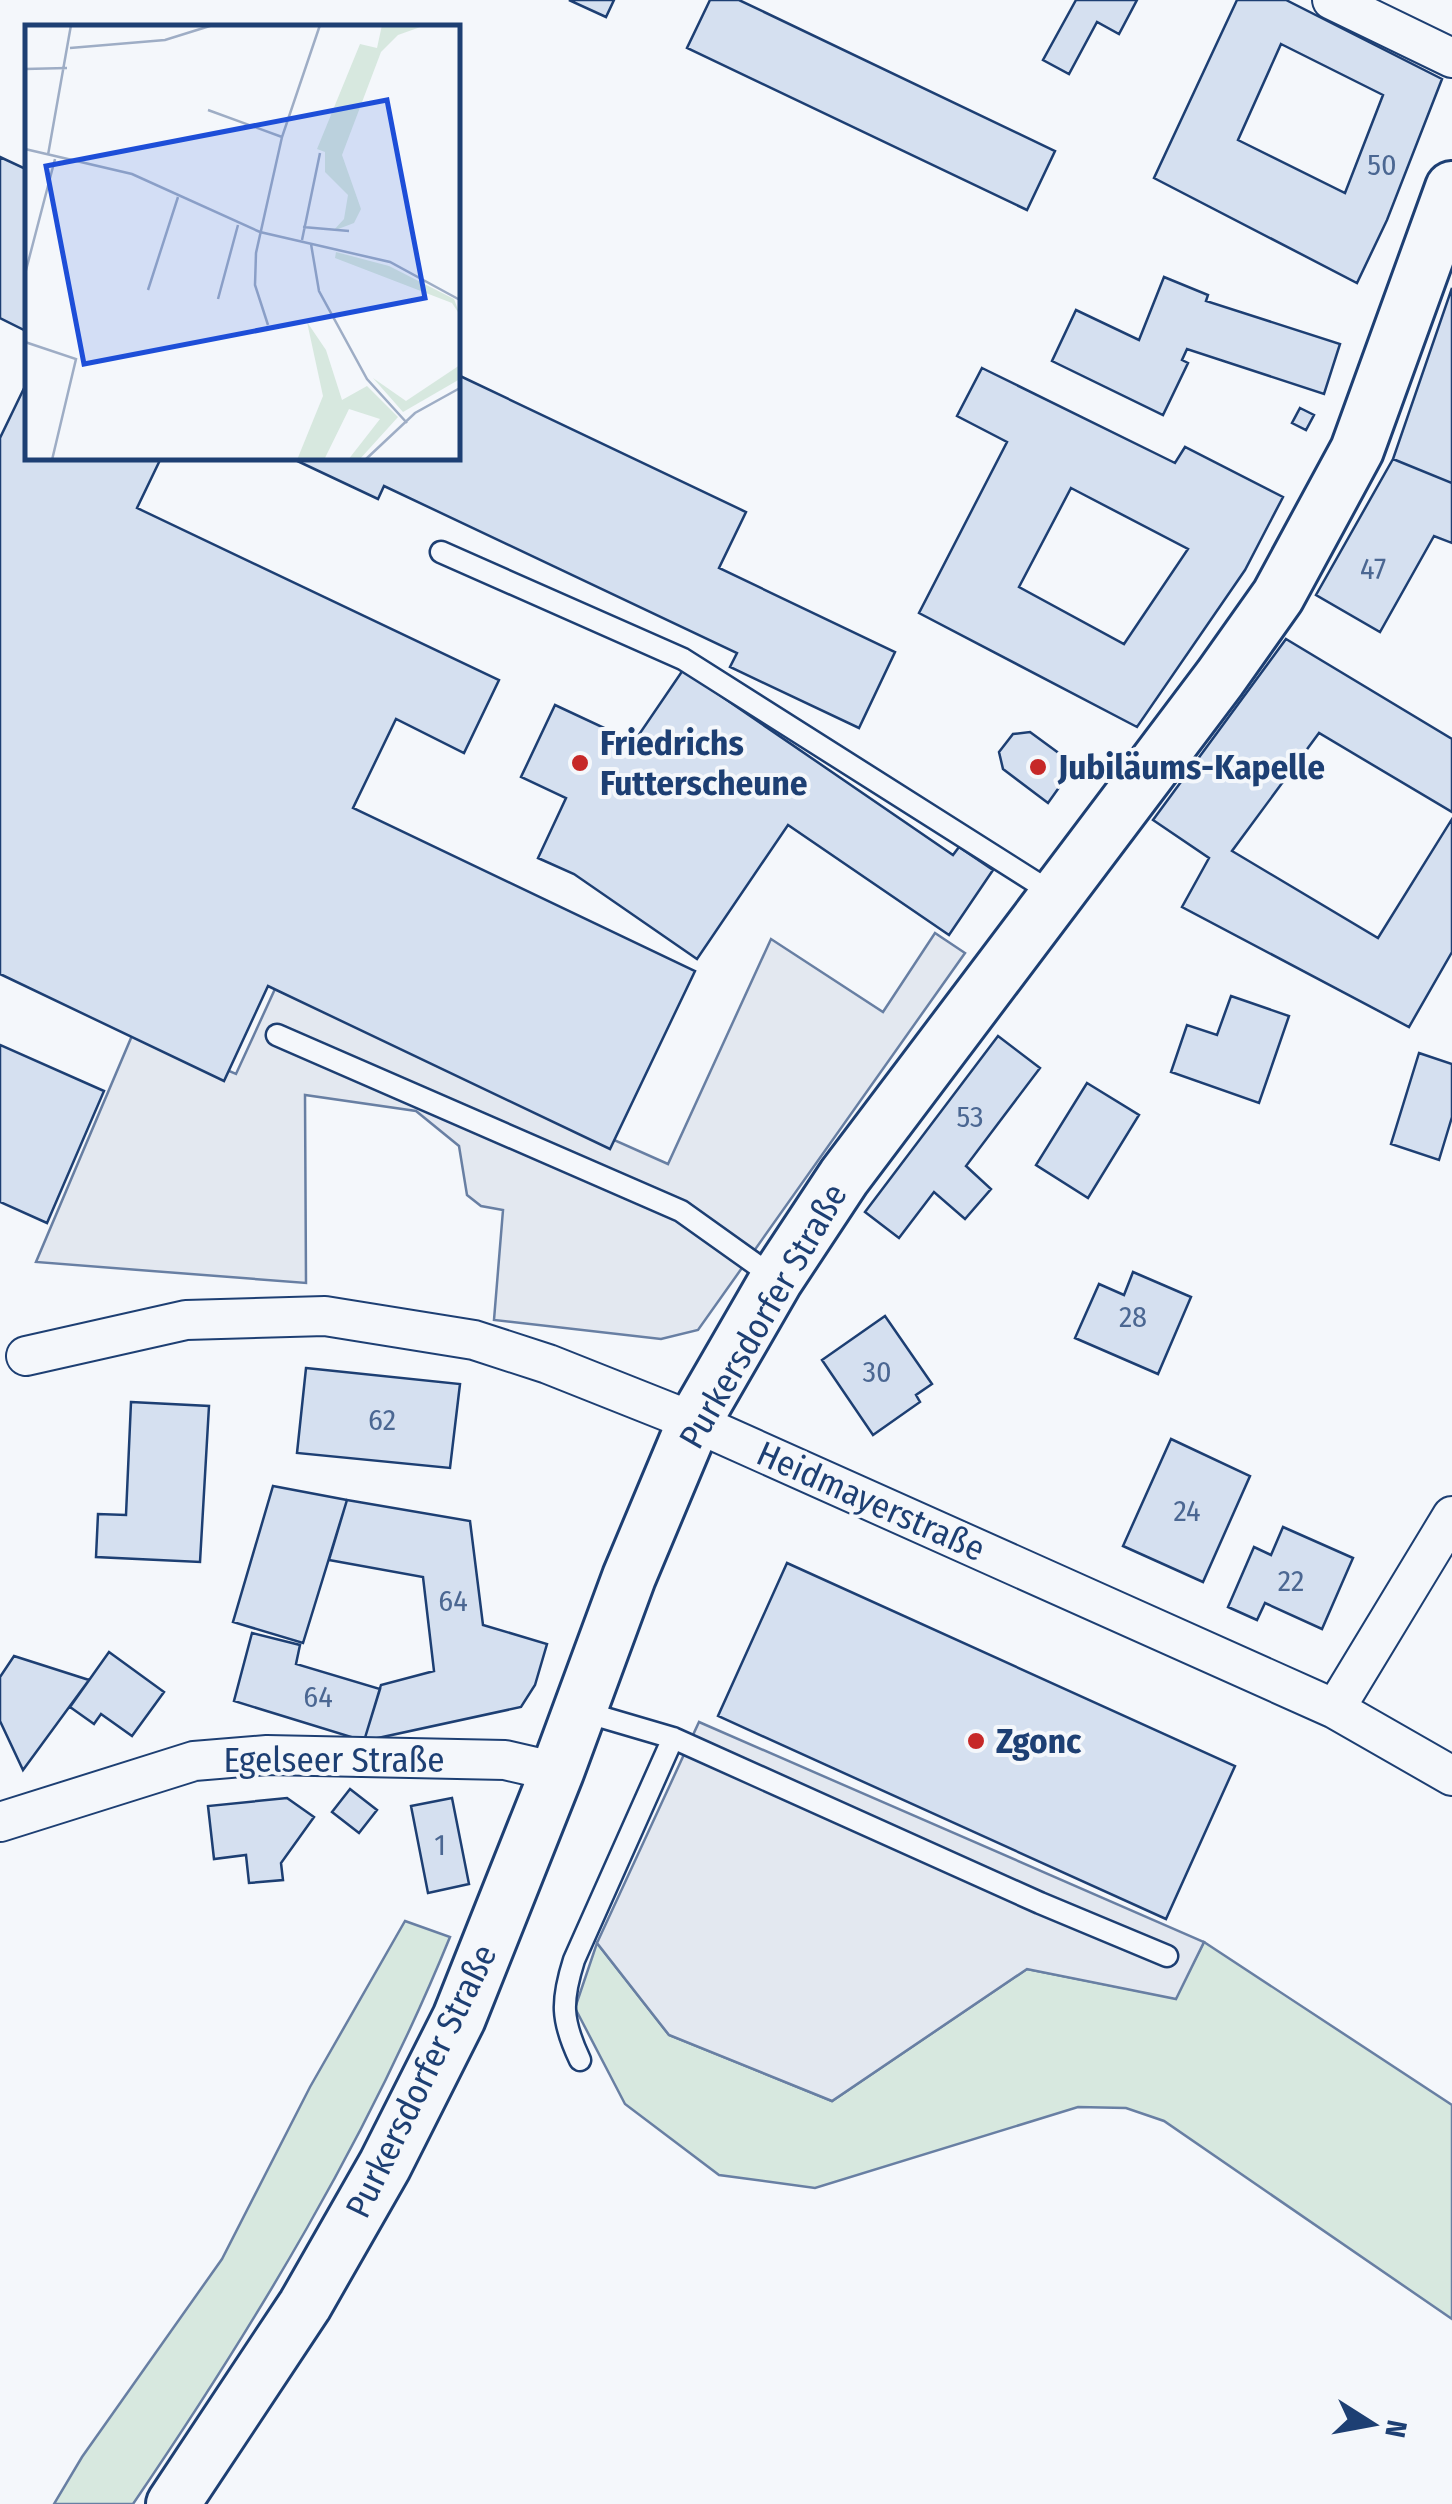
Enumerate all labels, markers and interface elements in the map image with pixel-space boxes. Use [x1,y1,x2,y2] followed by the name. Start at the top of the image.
[25,25,460,460] inset map
[1367,147,1397,183] house number: 50
[1360,551,1386,587] house number: 47
[600,722,807,804] place label: Friedrichs Futterscheune
[1057,746,1325,788] place label: Jubiläums-Kapelle
[569,752,591,774] marker: Friedrichs Futterscheune
[1027,756,1049,778] marker: Jubiläums-Kapelle
[956,1099,984,1135] house number: 53
[670,1176,856,1456] street label: Purkersdorfer Straße
[1119,1299,1147,1335] house number: 28
[862,1354,892,1390] house number: 30
[368,1402,396,1438] house number: 62
[751,1432,991,1570] street label: Heidmayerstraße
[1173,1493,1201,1529] house number: 24
[1278,1563,1304,1599] house number: 22
[438,1583,468,1619] house number: 64
[303,1679,333,1715] house number: 64
[996,1720,1082,1762] place label: Zgonc
[965,1730,987,1752] marker: Zgonc
[223,1739,445,1781] street label: Egelseer Straße
[434,1827,446,1863] house number: 1
[337,1938,505,2224] street label: Purkersdorfer Straße
[1322,2374,1422,2474] north arrow
[1378,2417,1414,2440] text: N

